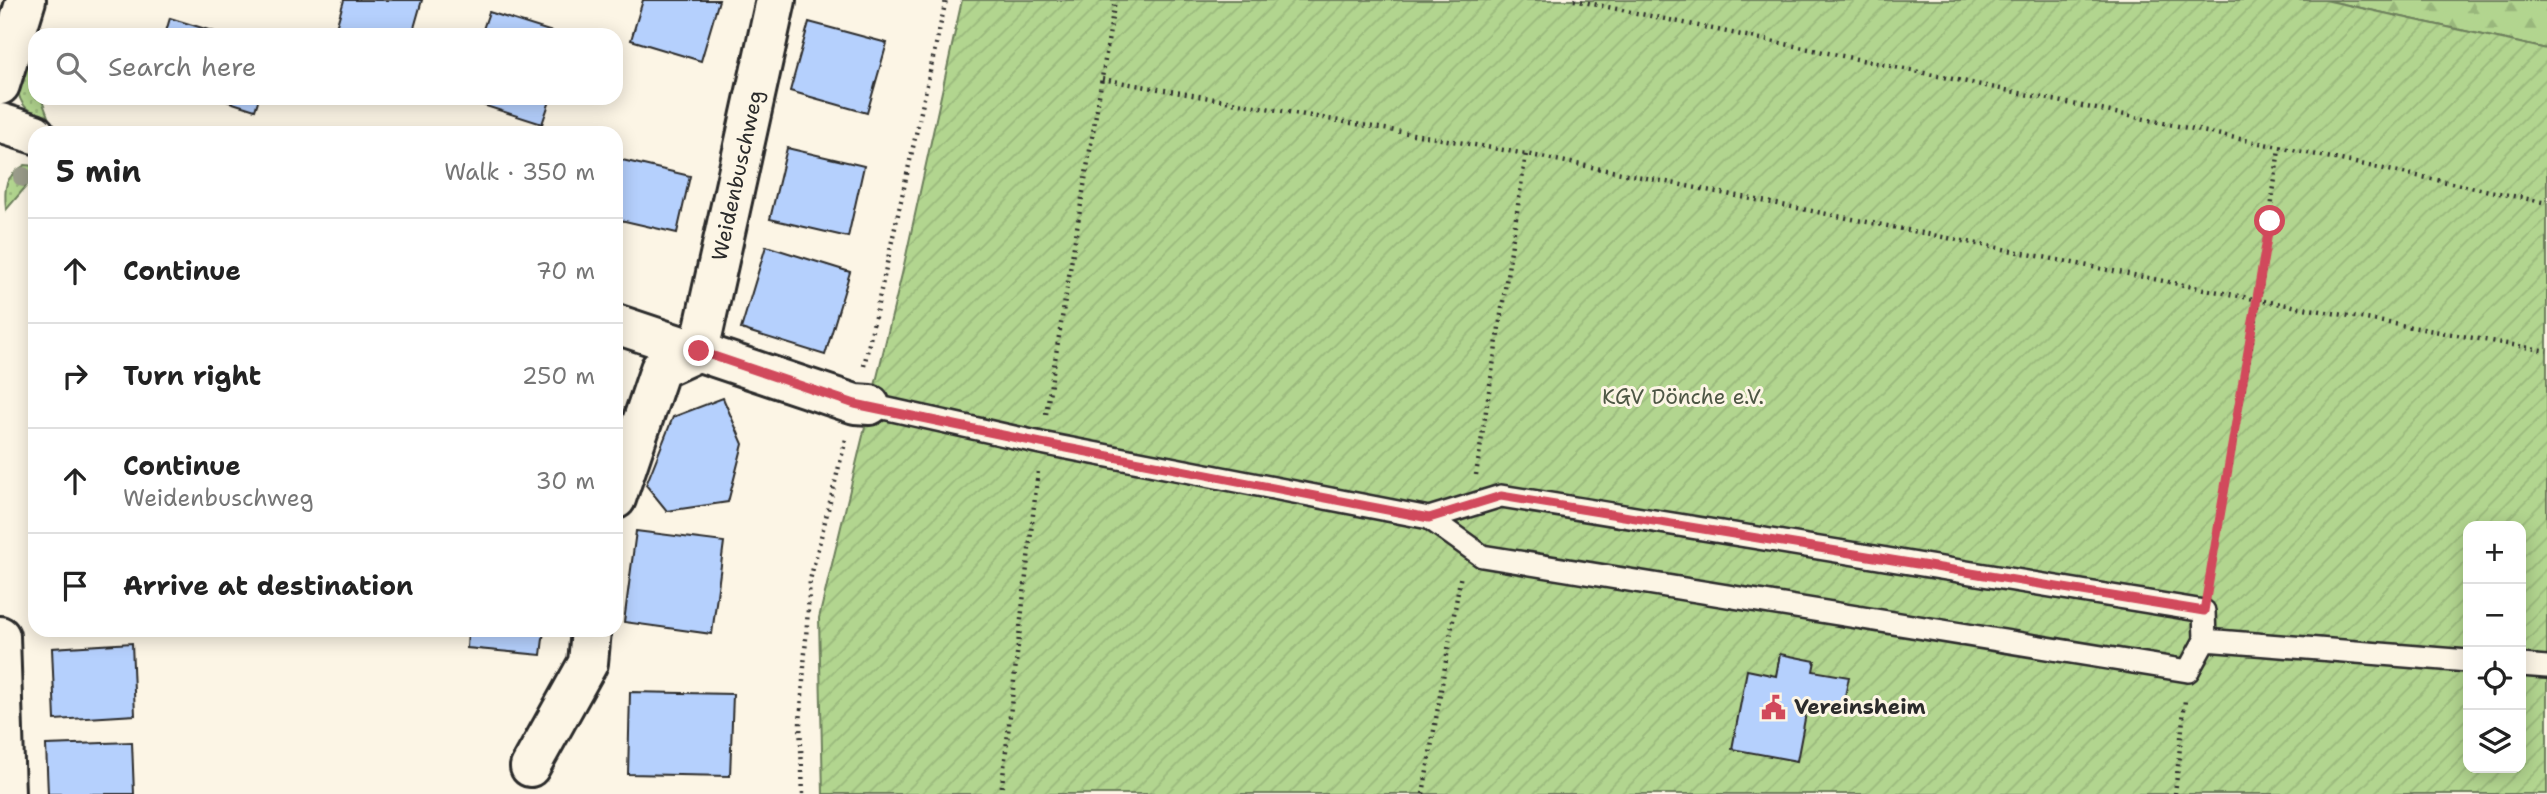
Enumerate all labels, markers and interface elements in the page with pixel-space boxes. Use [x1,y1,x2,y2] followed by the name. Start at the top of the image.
[28,28,623,105] search box
[52,48,90,86] icon: search
[108,49,257,84] text: Search here
[705,87,770,263] street label: Weidenbuschweg
[56,151,141,192] text: 5 min
[444,157,595,187] text: Walk · 350 m
[2254,205,2285,236] route start
[56,252,94,290] icon: ahead
[123,253,241,288] text: Continue
[536,256,595,286] text: 70 m
[683,335,714,366] route end
[56,357,94,395] icon: right
[123,358,261,393] text: Turn right
[522,361,595,391] text: 250 m
[1602,383,1764,411] park label: KGV Dönche e.V.
[123,448,241,483] text: Continue
[56,462,94,500] icon: ahead
[536,466,595,496] text: 30 m
[123,483,314,513] text: Weidenbuschweg
[2463,521,2526,773] map controls
[2463,521,2526,584] button: +
[56,567,94,605] icon: arrive
[123,568,413,603] text: Arrive at destination
[2463,584,2526,647] button: −
[2463,647,2526,710] button: locate
[1760,693,1788,721] public building icon: Vereinsheim
[1794,693,1926,721] place label: Vereinsheim
[2463,710,2526,773] button: layers

